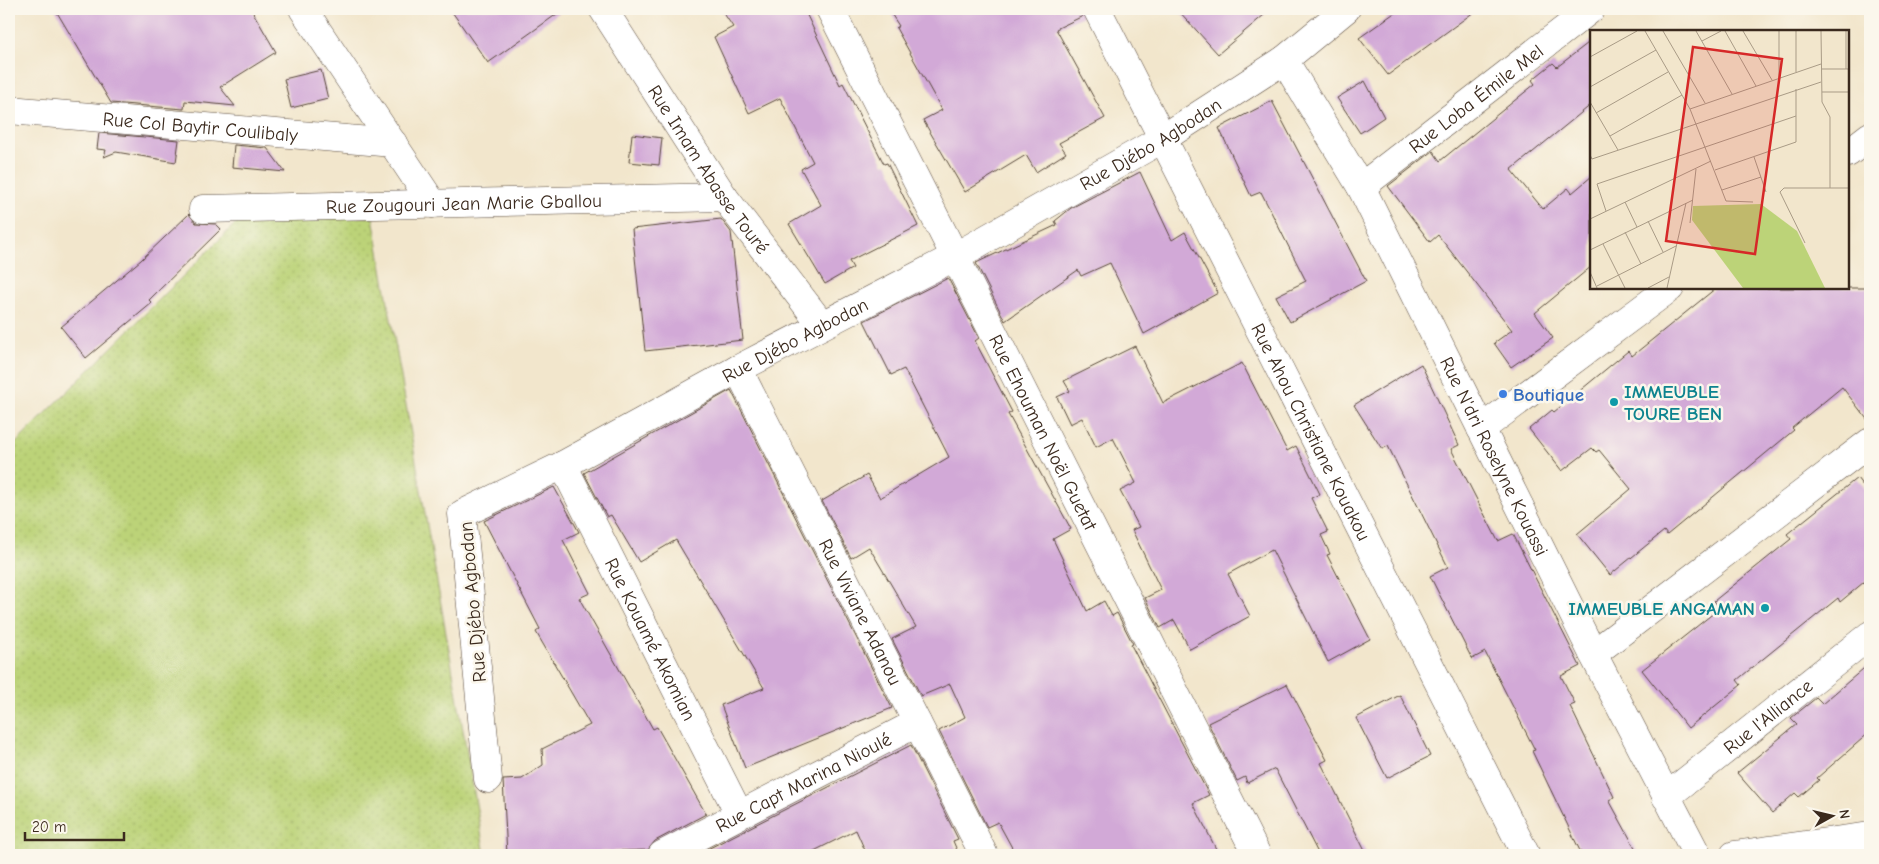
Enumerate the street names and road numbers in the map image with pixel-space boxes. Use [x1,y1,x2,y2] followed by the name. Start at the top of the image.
[1405,40,1548,158] street label: Rue Loba Émile Mel
[643,81,773,258] street label: Rue Imam Abasse Touré
[1076,94,1226,195] street label: Rue Djébo Agbodan
[102,108,299,147] street label: Rue Col Baytir Coulibaly
[326,190,602,218] street label: Rue Zougouri Jean Marie Gballou
[718,294,872,388] street label: Rue Djébo Agbodan
[1246,320,1375,545] street label: Rue Ahou Christiane Kouakou
[984,331,1102,535] street label: Rue Ehouman Noël Guetat
[1435,353,1552,560] street label: Rue N'dri Roselyne Kouassi
[455,521,491,683] street label: Rue Djébo Agbodan
[814,535,906,689] street label: Rue Viviane Adanou
[600,555,700,724] street label: Rue Kouamé Akomian
[1719,675,1817,759] street label: Rue l'Alliance
[712,728,895,837] street label: Rue Capt Marina Nioulé

